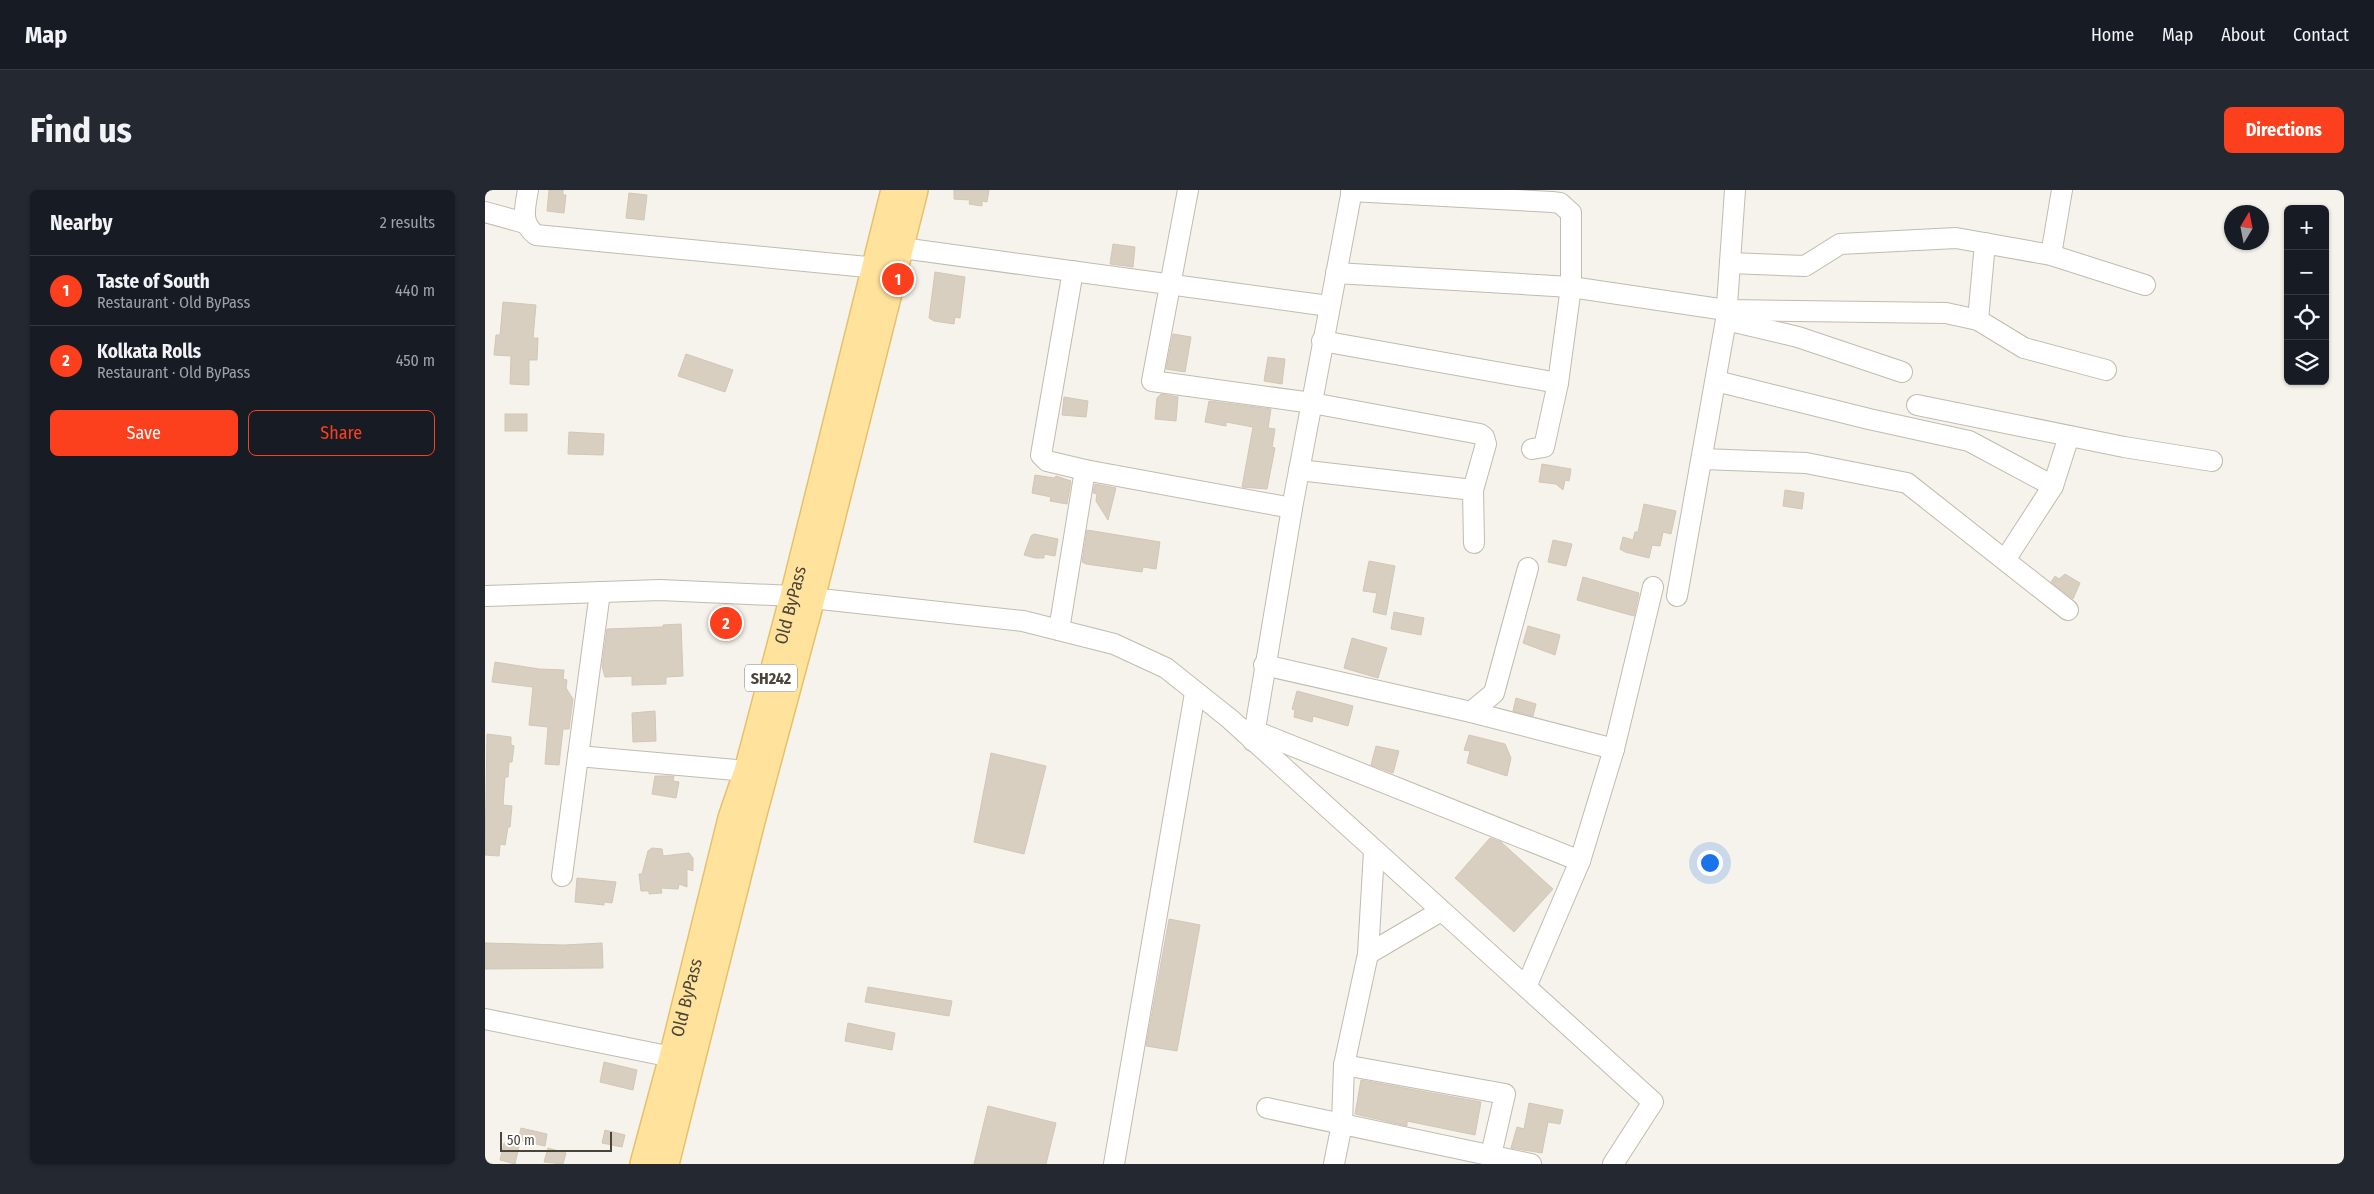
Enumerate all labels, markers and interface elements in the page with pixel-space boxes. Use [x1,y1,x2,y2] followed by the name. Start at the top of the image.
[25,21,67,49] text: Map
[2091,24,2134,46] text: Home
[2162,24,2193,46] text: Map
[2221,24,2265,46] text: About
[2293,24,2349,46] text: Contact
[2224,107,2344,153] button: Directions
[30,109,132,151] text: Find us
[2224,205,2269,250] north arrow
[2284,205,2329,385] map controls
[2284,205,2329,250] button: +
[50,210,112,236] text: Nearby
[380,213,435,232] text: 2 results
[2284,250,2329,295] button: −
[882,260,914,298] pin: 1
[97,270,210,293] text: Taste of South
[63,281,69,300] text: 1
[395,281,435,300] text: 440 m
[97,293,250,312] text: Restaurant · Old ByPass
[2284,295,2329,340] button: locate
[97,340,201,363] text: Kolkata Rolls
[2284,340,2329,385] button: layers
[62,351,70,370] text: 2
[396,351,435,370] text: 450 m
[97,363,250,382] text: Restaurant · Old ByPass
[50,410,238,456] button: Save
[248,410,435,456] button: Share
[770,563,811,647] street label: Old ByPass
[710,604,742,642] pin: 2
[745,664,797,692] road number: SH242
[1697,850,1723,876] your location
[666,956,707,1039] street label: Old ByPass
[500,1129,613,1152] scale bar
[507,1132,535,1149] text: 50 m

